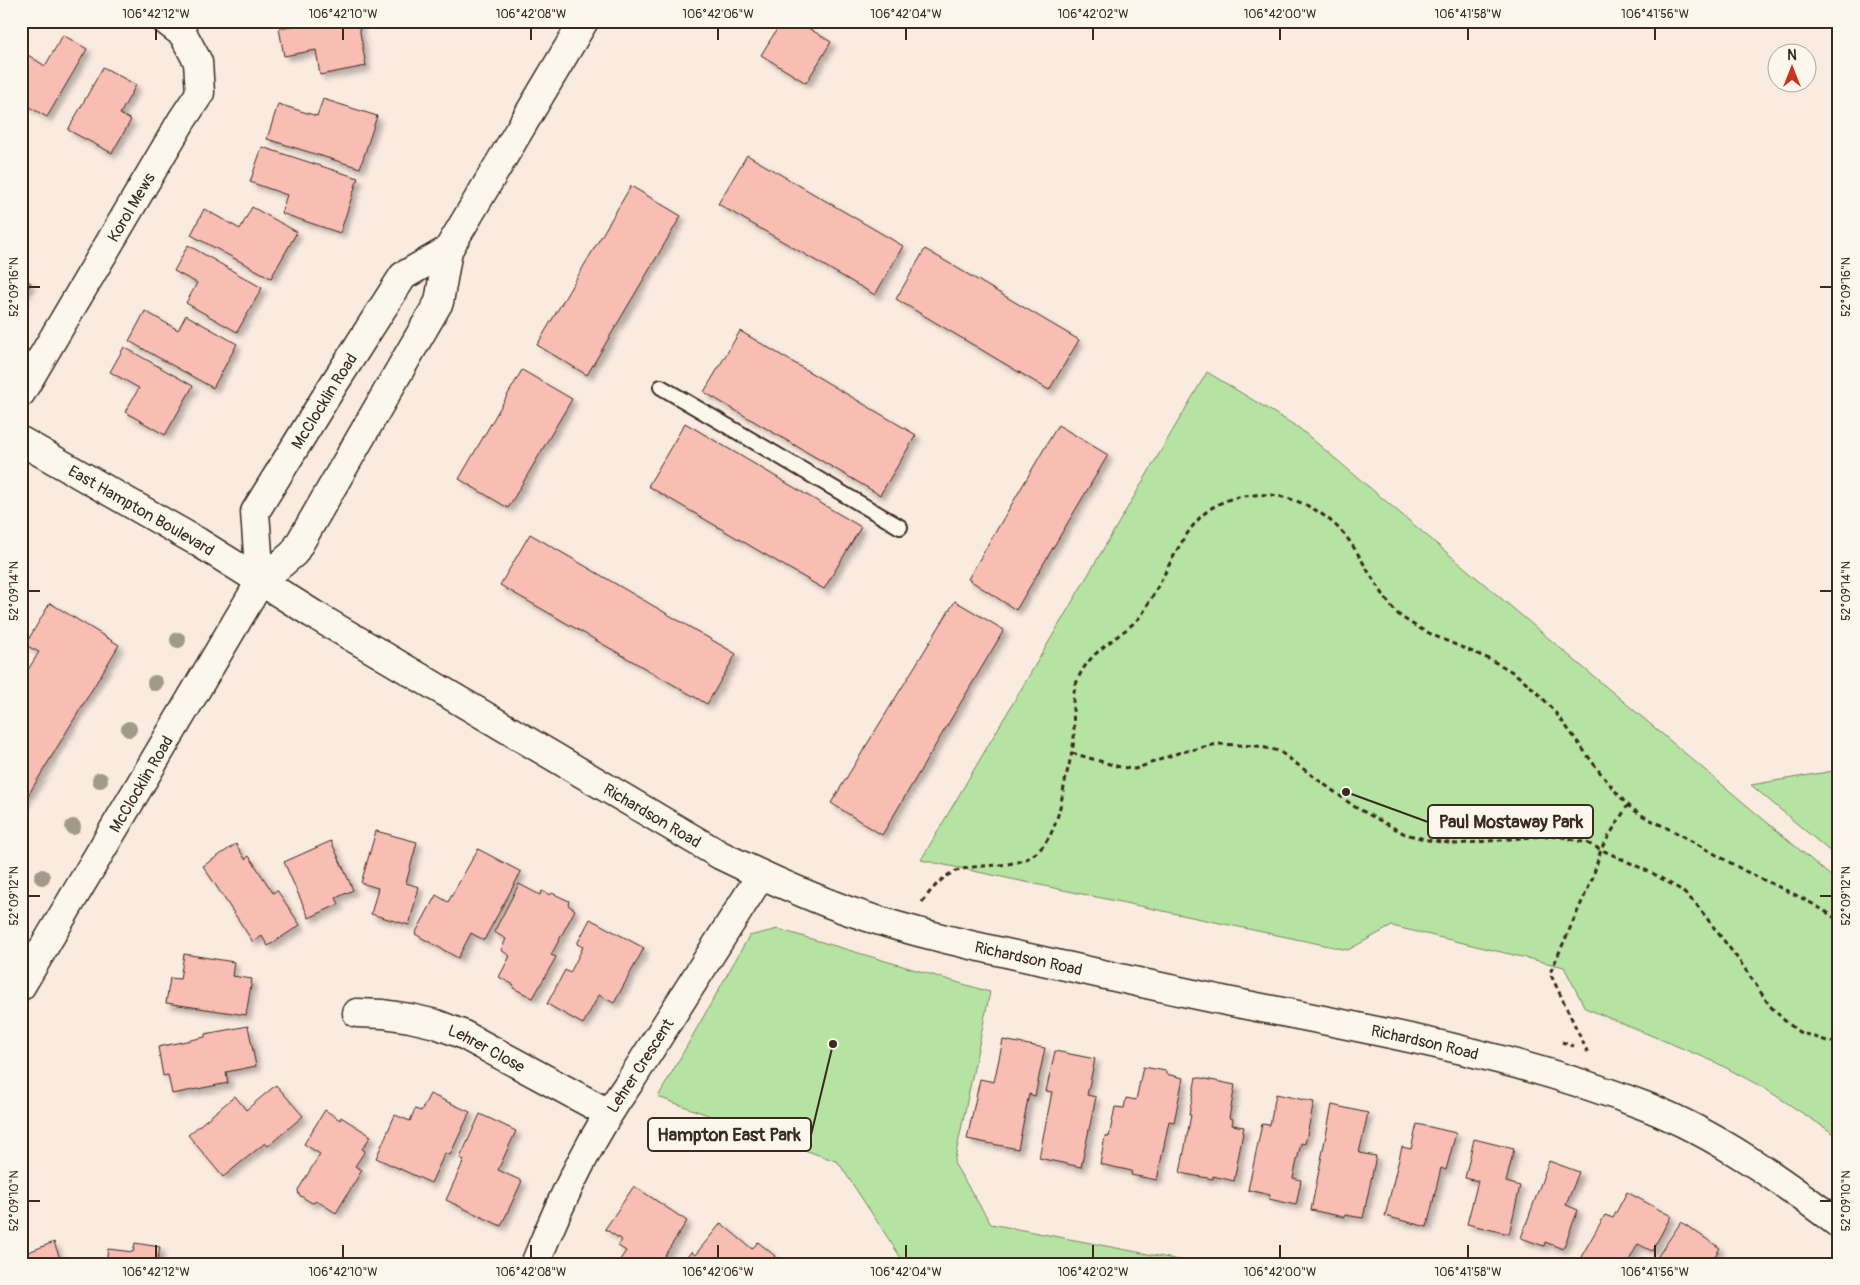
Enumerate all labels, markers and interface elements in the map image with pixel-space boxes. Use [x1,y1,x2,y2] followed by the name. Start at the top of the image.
[122,7,190,22] text: 106°42'12"W
[308,7,378,22] text: 106°42'10"W
[496,7,566,22] text: 106°42'08"W
[682,7,754,22] text: 106°42'06"W
[870,7,942,22] text: 106°42'04"W
[1057,7,1129,22] text: 106°42'02"W
[1244,7,1316,22] text: 106°42'00"W
[1435,7,1501,22] text: 106°41'58"W
[1621,7,1689,22] text: 106°41'56"W
[1768,42,1818,92] north arrow
[1787,47,1797,64] text: N
[103,169,160,246] street label: Korol Mews
[7,257,22,317] text: 52°09'16"N
[1839,257,1854,317] text: 52°09'16"N
[287,350,362,453] street label: McClocklin Road
[65,461,218,561] street label: East Hampton Boulevard
[7,561,22,621] text: 52°09'14"N
[1839,561,1854,621] text: 52°09'14"N
[105,732,178,836] street label: McClocklin Road
[600,779,704,852] street label: Richardson Road
[1428,805,1593,838] callout: Paul Mostaway Park
[1439,811,1584,834] text: Paul Mostaway Park
[7,866,22,926] text: 52°09'12"N
[1839,866,1854,926] text: 52°09'12"N
[973,937,1084,980] street label: Richardson Road
[603,1015,679,1117] street label: Lehrer Crescent
[445,1021,528,1077] street label: Lehrer Close
[1369,1021,1481,1065] street label: Richardson Road
[648,1118,811,1151] callout: Hampton East Park
[657,1124,801,1147] text: Hampton East Park
[7,1170,22,1232] text: 52°09'10"N
[1839,1170,1854,1232] text: 52°09'10"N
[122,1265,190,1280] text: 106°42'12"W
[308,1265,378,1280] text: 106°42'10"W
[496,1265,566,1280] text: 106°42'08"W
[682,1265,754,1280] text: 106°42'06"W
[870,1265,942,1280] text: 106°42'04"W
[1057,1265,1129,1280] text: 106°42'02"W
[1244,1265,1316,1280] text: 106°42'00"W
[1435,1265,1501,1280] text: 106°41'58"W
[1621,1265,1689,1280] text: 106°41'56"W

